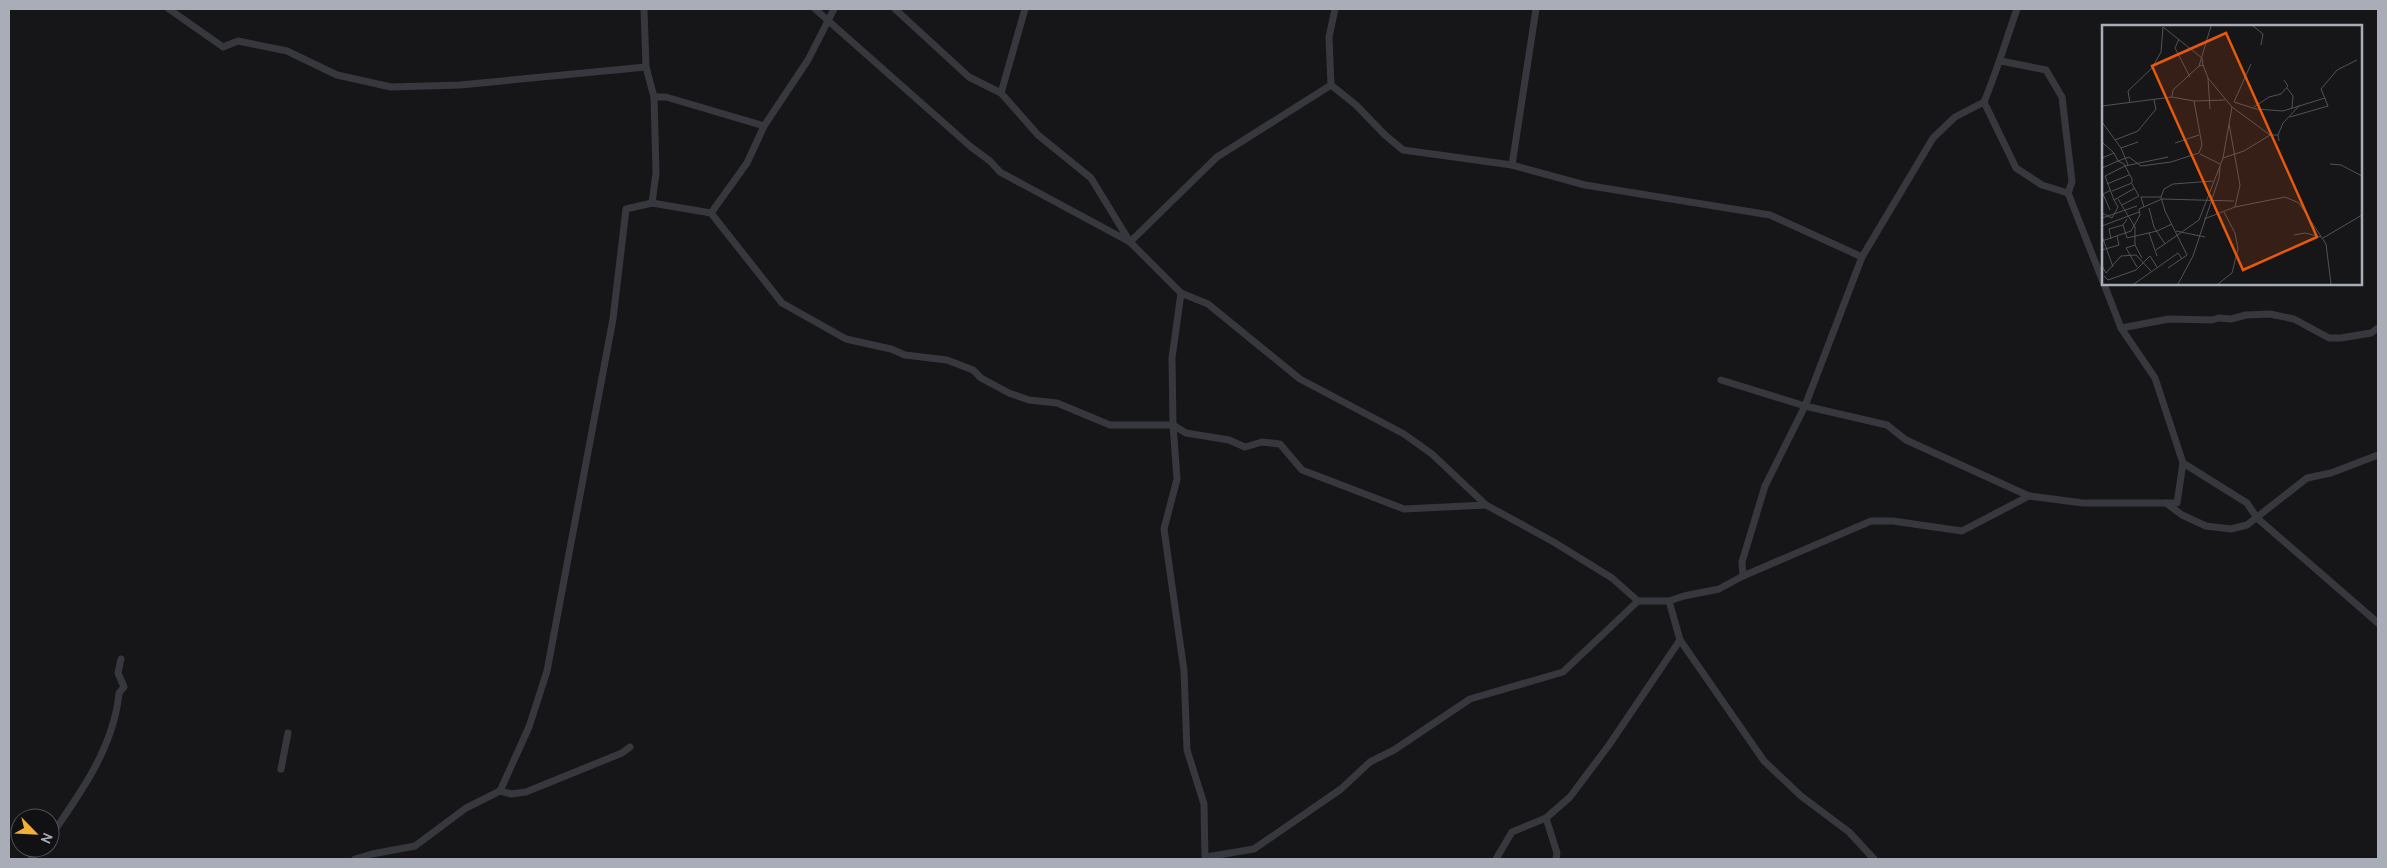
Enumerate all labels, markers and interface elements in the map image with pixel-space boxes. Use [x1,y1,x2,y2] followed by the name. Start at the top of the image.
[2102,25,2362,285] inset map
[10,808,60,858] north arrow
[37,830,57,846] text: N

